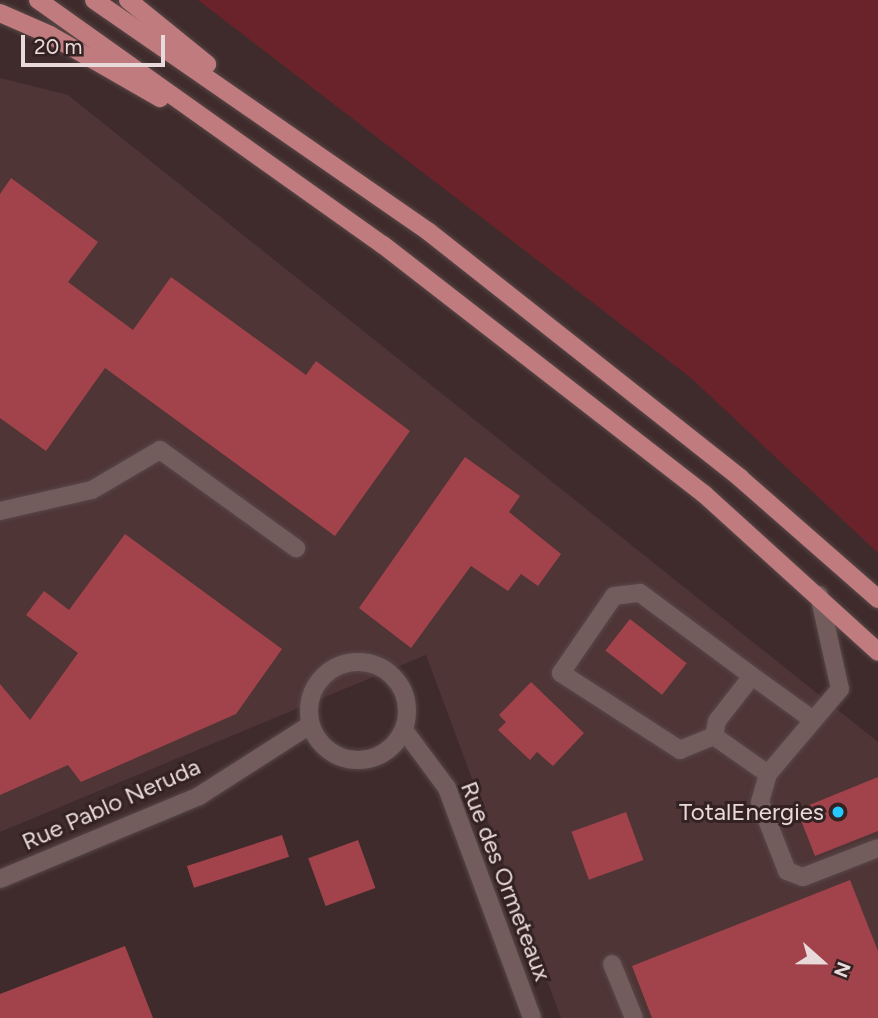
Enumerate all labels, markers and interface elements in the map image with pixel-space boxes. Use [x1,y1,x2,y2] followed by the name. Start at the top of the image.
[24,21,168,65] scale bar
[34,34,82,59] text: 20 m
[17,752,205,856] street label: Rue Pablo Neruda
[455,777,557,985] street label: Rue des Ormeteaux
[679,798,824,826] place label: TotalEnergies
[830,804,846,820] marker: TotalEnergies
[787,927,857,997] north arrow
[829,959,855,981] text: N

